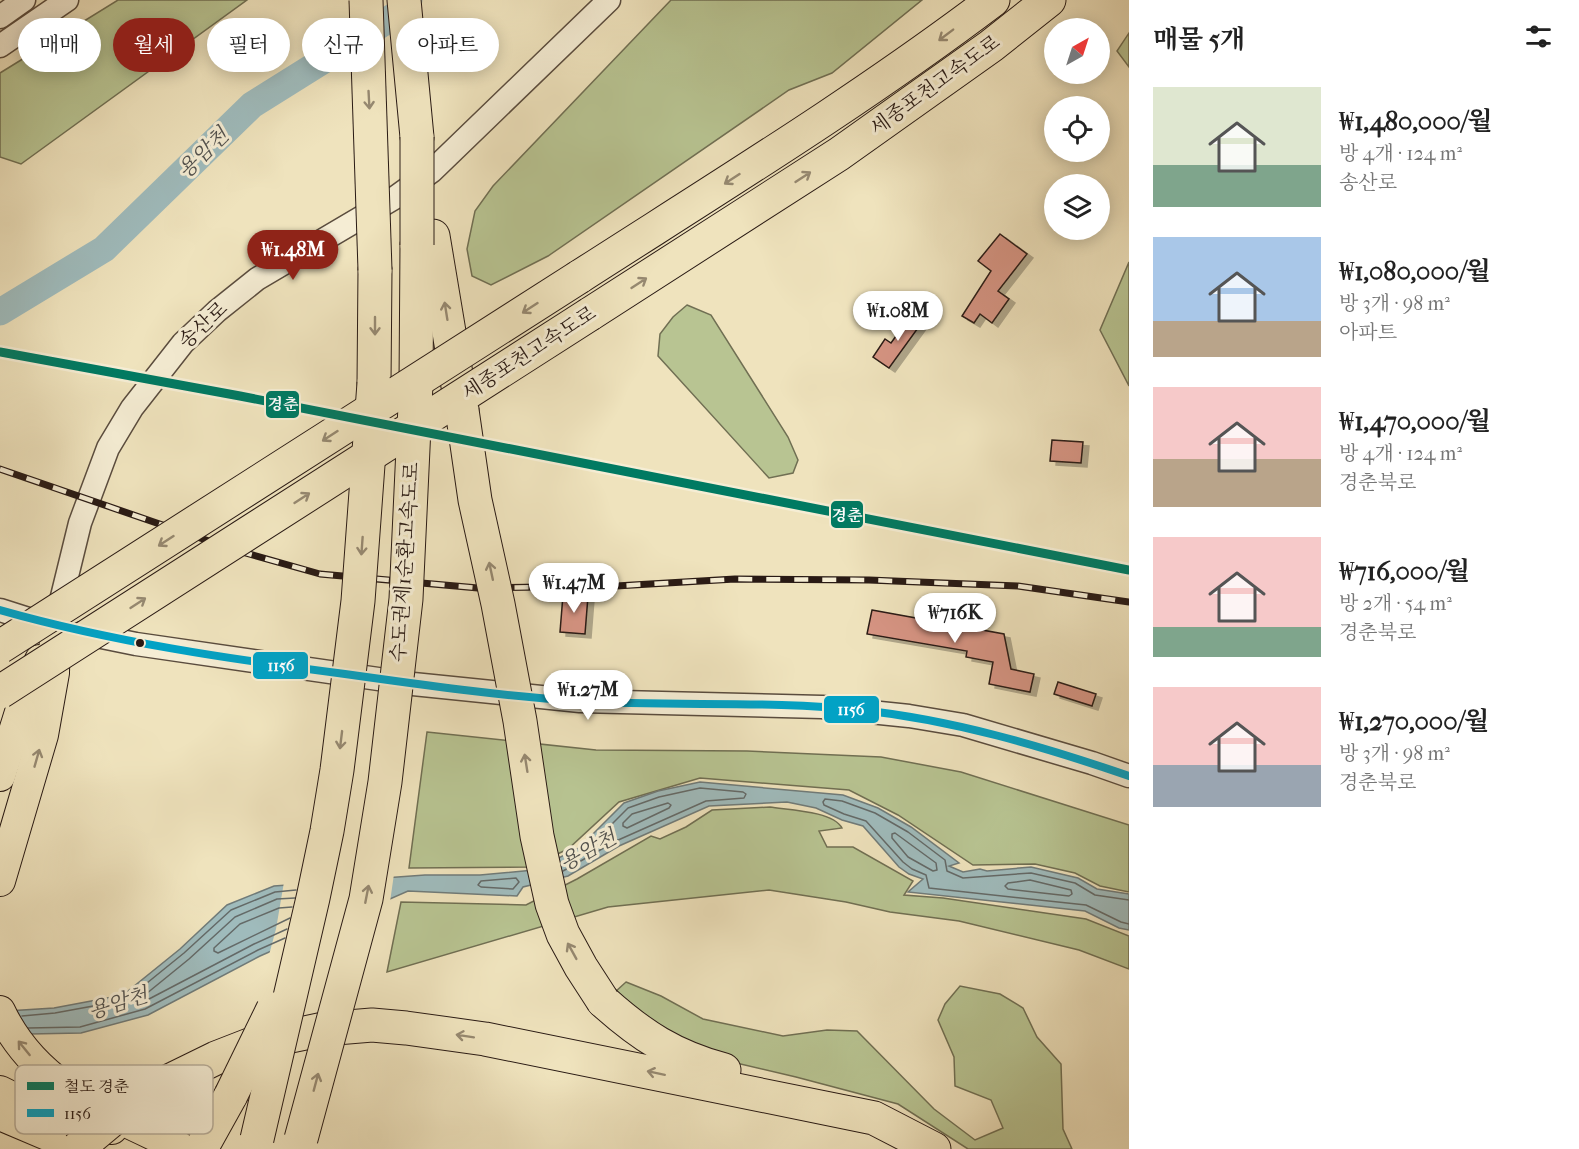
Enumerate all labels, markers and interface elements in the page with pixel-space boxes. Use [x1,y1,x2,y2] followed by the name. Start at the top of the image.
[18,18,101,72] chip: 매매
[113,18,195,72] chip: 월세
[207,18,290,72] chip: 필터
[302,18,384,72] chip: 신규
[396,18,499,72] chip: 아파트
[1044,18,1110,84] north arrow
[1044,18,1110,240] map controls
[1522,20,1555,53] icon: filters
[1153,24,1245,55] text: 매물 5개
[939,29,955,42] one-way arrow
[866,30,1004,140] street label: 세종포천고속도로
[364,90,375,110] one-way arrow
[1044,96,1110,162] button: locate
[1339,106,1492,137] text: ₩1,480,000/월
[1201,111,1273,183] icon: home
[173,122,234,183] water label: 용암천
[1339,142,1462,165] text: 방 4개 · 124 m²
[794,171,811,183] one-way arrow
[1339,171,1397,194] text: 송산로
[724,173,741,185] one-way arrow
[1044,174,1110,240] button: layers
[244,230,342,281] pin: ₩1.48M
[261,238,325,261] text: ₩1.48M
[1339,256,1491,287] text: ₩1,080,000/월
[1201,261,1273,333] icon: home
[630,276,647,288] one-way arrow
[849,291,947,342] pin: ₩1.08M
[1339,292,1450,315] text: 방 3개 · 98 m²
[174,297,232,353] street label: 송산로
[867,299,929,322] text: ₩1.08M
[458,301,600,405] street label: 세종포천고속도로
[440,302,451,322] one-way arrow
[522,302,539,314] one-way arrow
[369,316,381,336] one-way arrow
[1339,321,1397,344] text: 아파트
[265,390,300,419] line badge: 경춘
[268,395,299,414] text: 경춘
[1339,406,1491,437] text: ₩1,470,000/월
[1201,411,1273,483] icon: home
[322,429,339,442] one-way arrow
[1339,442,1462,465] text: 방 4개 · 124 m²
[387,461,423,663] street label: 수도권제1순환고속도로
[1339,471,1416,494] text: 경춘북로
[293,492,310,504] one-way arrow
[830,500,864,529] line badge: 경춘
[832,506,863,525] text: 경춘
[158,535,175,547] one-way arrow
[356,536,367,556] one-way arrow
[1339,556,1470,587] text: ₩716,000/월
[1201,561,1273,633] icon: home
[485,562,496,581] one-way arrow
[525,563,623,614] pin: ₩1.47M
[543,571,605,594] text: ₩1.47M
[1339,592,1452,615] text: 방 2개 · 54 m²
[913,593,997,644] pin: ₩716K
[129,597,146,609] one-way arrow
[928,601,982,624] text: ₩716K
[1339,621,1416,644] text: 경춘북로
[134,637,146,649] unlabelled marker
[252,651,309,680] line badge: 1156
[268,656,295,675] text: 1156
[539,670,637,721] pin: ₩1.27M
[558,678,619,701] text: ₩1.27M
[823,695,880,724] line badge: 1156
[838,700,865,719] text: 1156
[1339,706,1489,737] text: ₩1,270,000/월
[1201,711,1273,783] icon: home
[335,730,346,749] one-way arrow
[1339,742,1450,765] text: 방 3개 · 98 m²
[32,749,43,768] one-way arrow
[521,753,532,773] one-way arrow
[1339,771,1416,794] text: 경춘북로
[556,824,622,875] water label: 용암천
[362,885,373,904] one-way arrow
[566,943,578,960] one-way arrow
[85,982,152,1023] water label: 용암천
[455,1030,475,1041] one-way arrow
[17,1040,30,1056] one-way arrow
[15,1065,213,1134] legend
[647,1067,666,1078] one-way arrow
[311,1073,323,1092] one-way arrow
[64,1077,129,1096] text: 철도 경춘
[64,1104,91,1123] text: 1156

